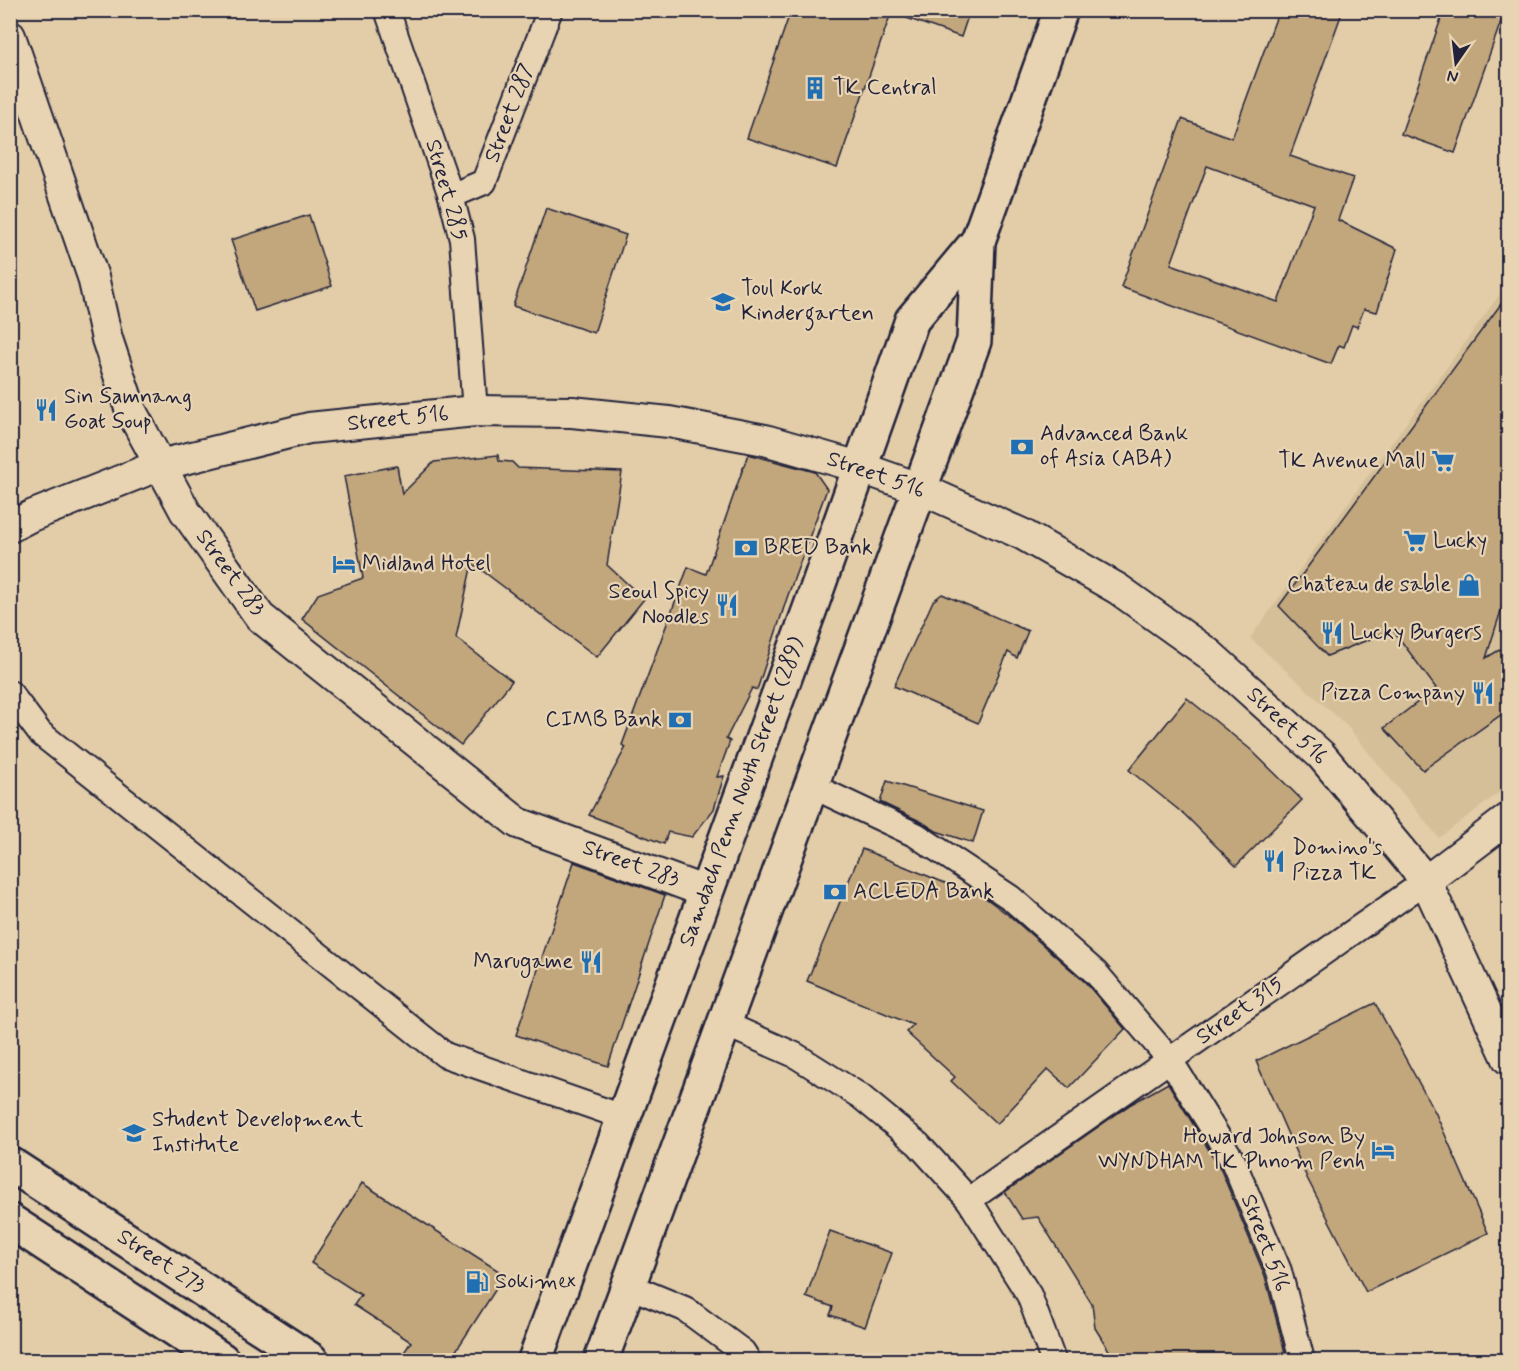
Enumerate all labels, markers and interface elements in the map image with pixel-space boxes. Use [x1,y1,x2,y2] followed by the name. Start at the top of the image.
[1426,33,1486,93] north arrow
[478,59,542,167] street label: Street 287
[1445,65,1460,88] text: N
[833,74,937,102] place label: TK Central
[802,75,828,101] building icon: TK Central
[418,136,474,244] street label: Street 285
[741,275,874,331] place label: Toul Kork Kindergarten
[710,289,736,315] school or university icon: Toul Kork Kindergarten
[64,383,192,436] place label: Sin Samnang Goat Soup
[33,397,59,423] restaurant icon: Sin Samnang Goat Soup
[346,400,450,438] street label: Street 516
[1040,420,1188,473] place label: Advanced Bank of Asia (ABA)
[1009,434,1035,460] bank icon: Advanced Bank of Asia (ABA)
[823,445,929,505] street label: Street 516
[1278,447,1425,475] place label: TK Avenue Mall
[1430,448,1456,474] supermarket icon: TK Avenue Mall
[189,524,271,622] street label: Street 283
[1433,527,1487,555] place label: Lucky
[1402,528,1428,554] supermarket icon: Lucky
[764,534,873,562] place label: BRED Bank
[733,535,759,561] bank icon: BRED Bank
[362,550,491,578] place label: Midland Hotel
[331,551,357,577] hotel icon: Midland Hotel
[1287,571,1451,599] place label: Chateau de sable
[1456,572,1482,598] shop icon: Chateau de sable
[608,578,709,631] place label: Seoul Spicy Noodles
[714,592,740,618] restaurant icon: Seoul Spicy Noodles
[1350,619,1482,648] place label: Lucky Burgers
[1319,620,1345,646] restaurant icon: Lucky Burgers
[673,633,811,951] street label: Samdach Penn Nouth Street (289)
[1321,679,1465,707] place label: Pizza Company
[1470,680,1496,706] restaurant icon: Pizza Company
[1240,681,1334,771] street label: Street 516
[545,706,662,734] place label: CIMB Bank
[667,707,693,733] bank icon: CIMB Bank
[579,834,683,894] street label: Street 283
[1292,834,1383,887] place label: Domino's Pizza TK
[1261,848,1287,874] restaurant icon: Domino's Pizza TK
[853,878,994,906] place label: ACLEDA Bank
[822,879,848,905] bank icon: ACLEDA Bank
[473,948,573,979] place label: Marugame
[578,949,604,975] restaurant icon: Marugame
[1191,971,1289,1051] street label: Street 315
[152,1106,363,1159] place label: Student Development Institute
[121,1120,147,1146] school or university icon: Student Development Institute
[1098,1123,1365,1176] place label: Howard Johnson By WYNDHAM TK Phnom Penh
[1370,1137,1396,1163] hotel icon: Howard Johnson By WYNDHAM TK Phnom Penh
[1234,1190,1296,1296] street label: Street 516
[112,1223,210,1301] street label: Street 273
[495,1268,576,1296] place label: Sokimex
[464,1269,490,1295] fuel station icon: Sokimex

